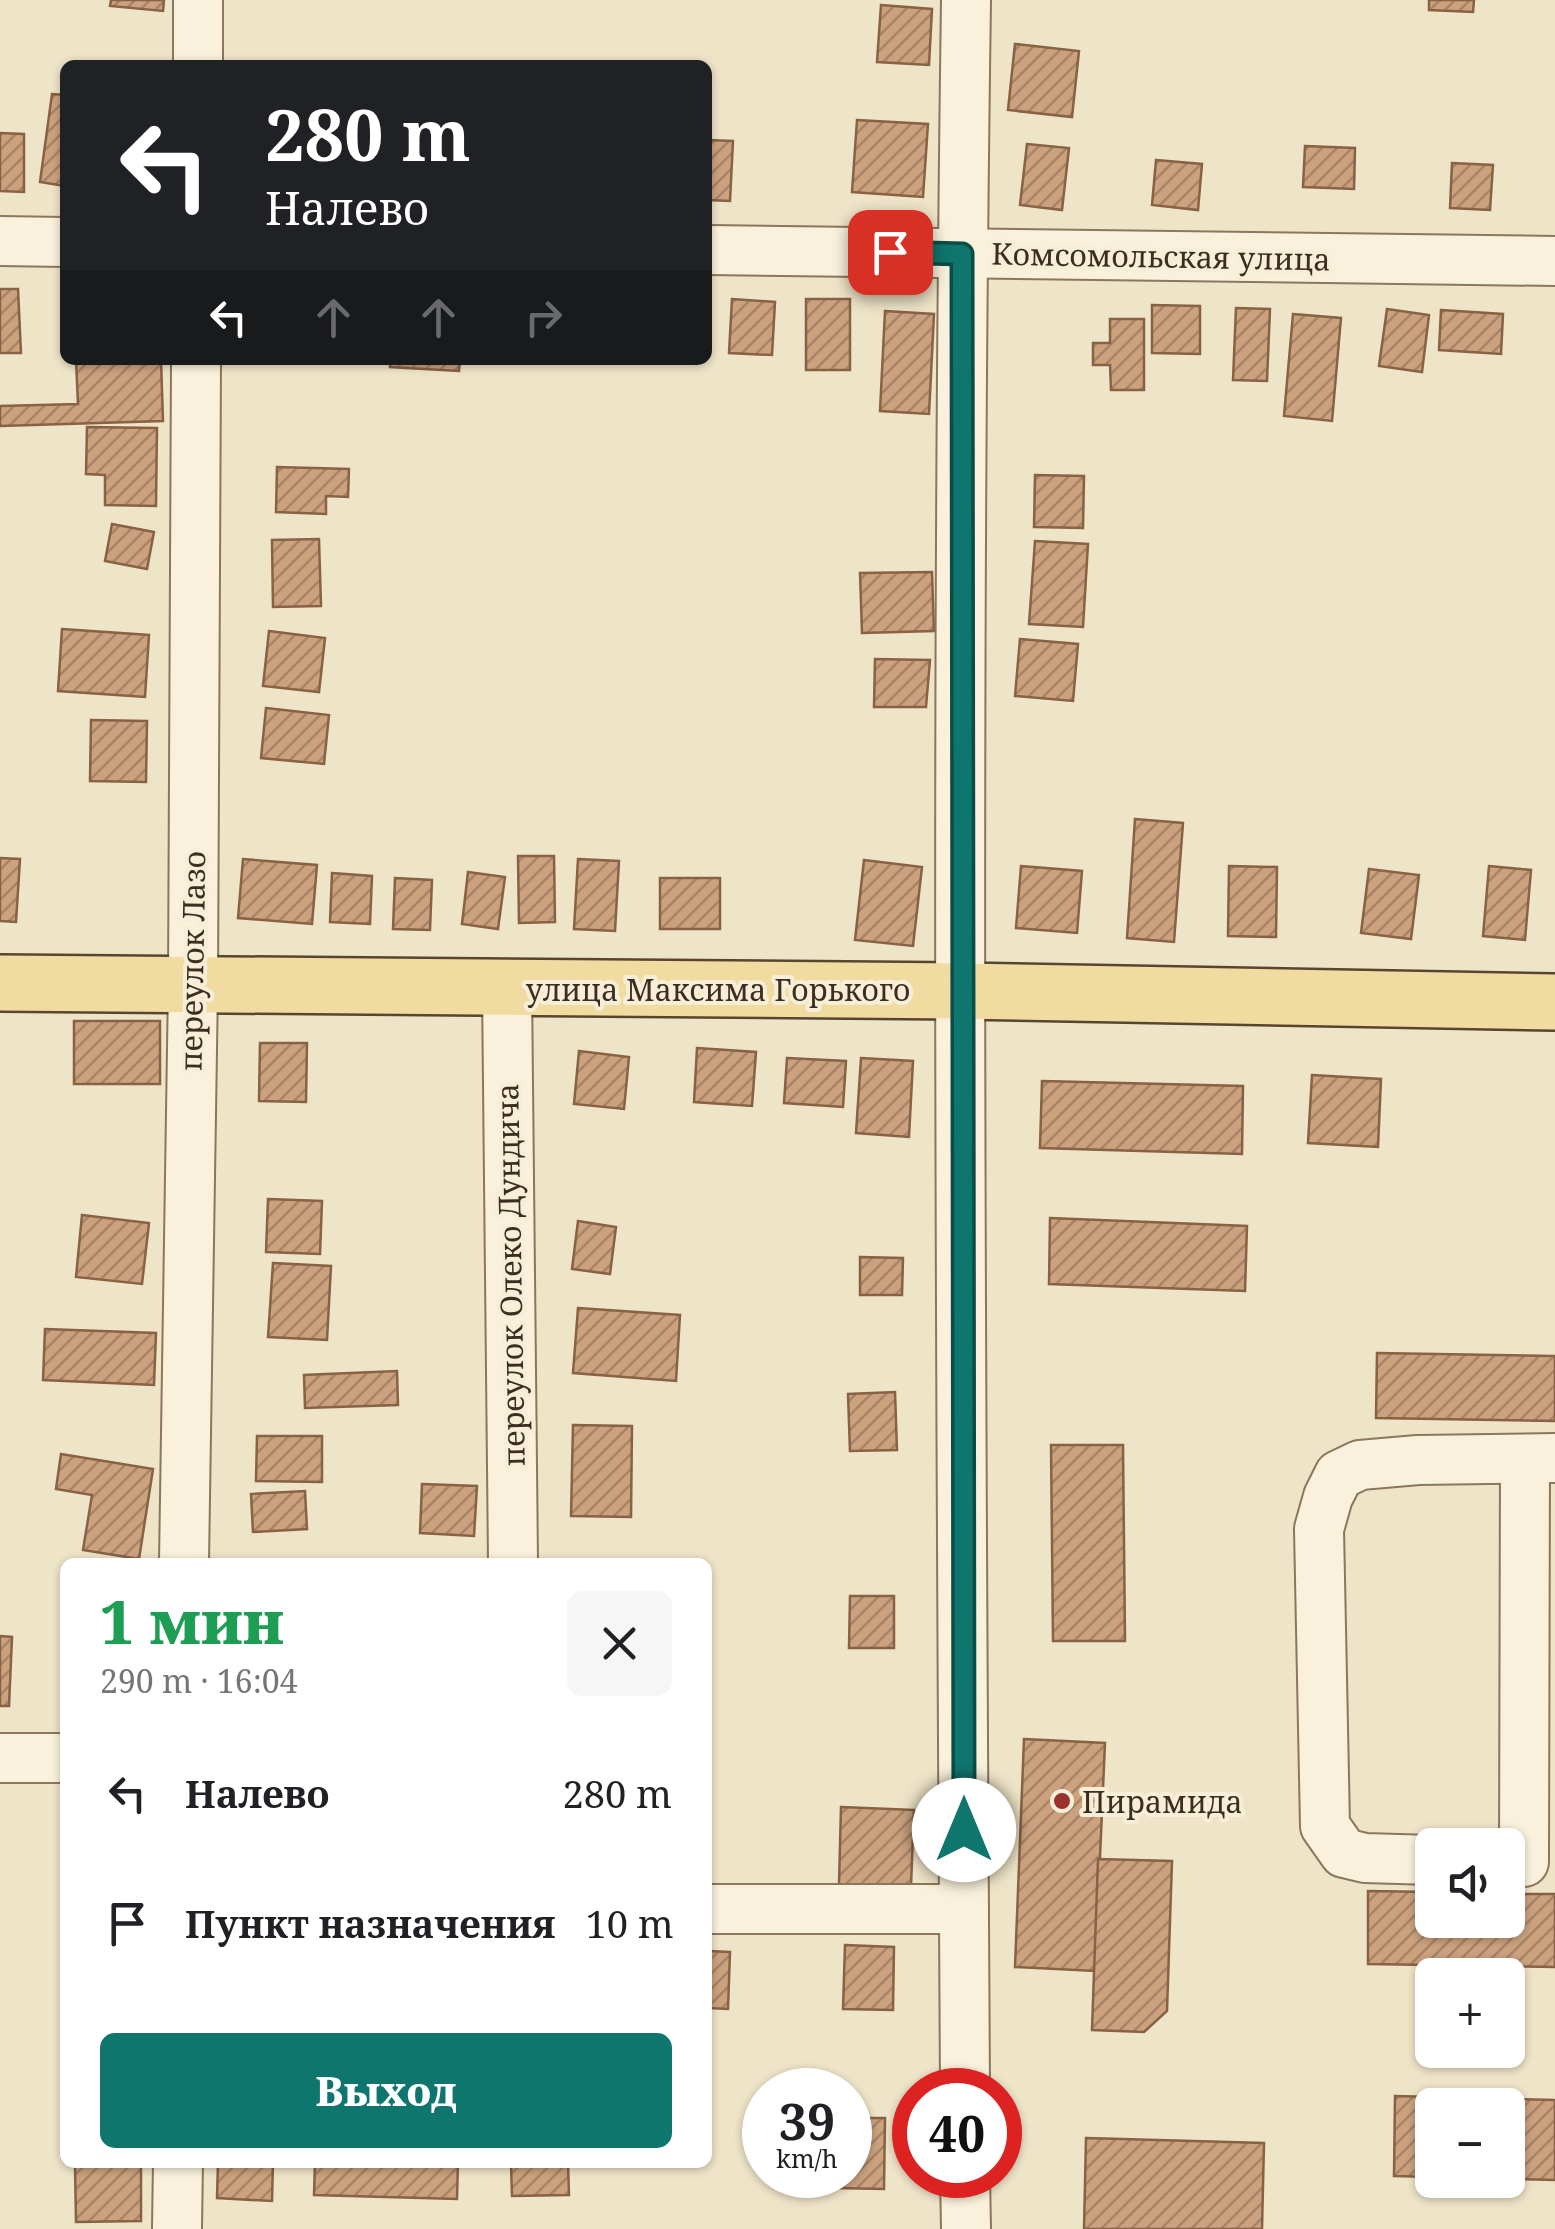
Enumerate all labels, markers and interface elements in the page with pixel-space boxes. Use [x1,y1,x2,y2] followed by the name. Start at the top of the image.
[265,86,471,182] text: 280 m
[100,100,230,230] icon: left
[265,177,429,238] text: Налево
[848,210,933,295] pin
[863,225,918,280] icon: arrive
[991,233,1331,279] street label: Комсомольская улица
[201,290,256,345] icon: left
[306,290,361,345] icon: ahead
[411,290,466,345] icon: ahead
[516,290,571,345] icon: right
[170,851,214,1071] street label: переулок Лазо
[526,969,910,1010] street label: улица Максима Горького
[486,1083,534,1467] street label: переулок Олеко Дундича
[100,1580,284,1662] text: 1 мин
[567,1591,672,1696] button: close
[100,1659,298,1702] text: 290 m · 16:04
[100,1766,155,1821] icon: left
[185,1767,330,1819] text: Налево
[562,1767,672,1819] text: 280 m
[912,1778,1016,1882] position arrow
[1082,1781,1243,1822] place label: Пирамида
[1051,1790,1073,1812] marker: Пирамида
[1415,1828,1525,2198] map controls
[1415,1828,1525,1938] button: sound
[100,1896,155,1951] icon: arrive
[185,1897,555,1949] text: Пункт назначения
[585,1897,674,1949] text: 10 m
[1415,1958,1525,2068] button: +
[100,2033,672,2148] button: Выход
[892,2068,1022,2198] speed limit sign: 40
[779,2087,835,2155] text: 39
[1415,2088,1525,2198] button: −
[776,2141,838,2175] text: km/h

